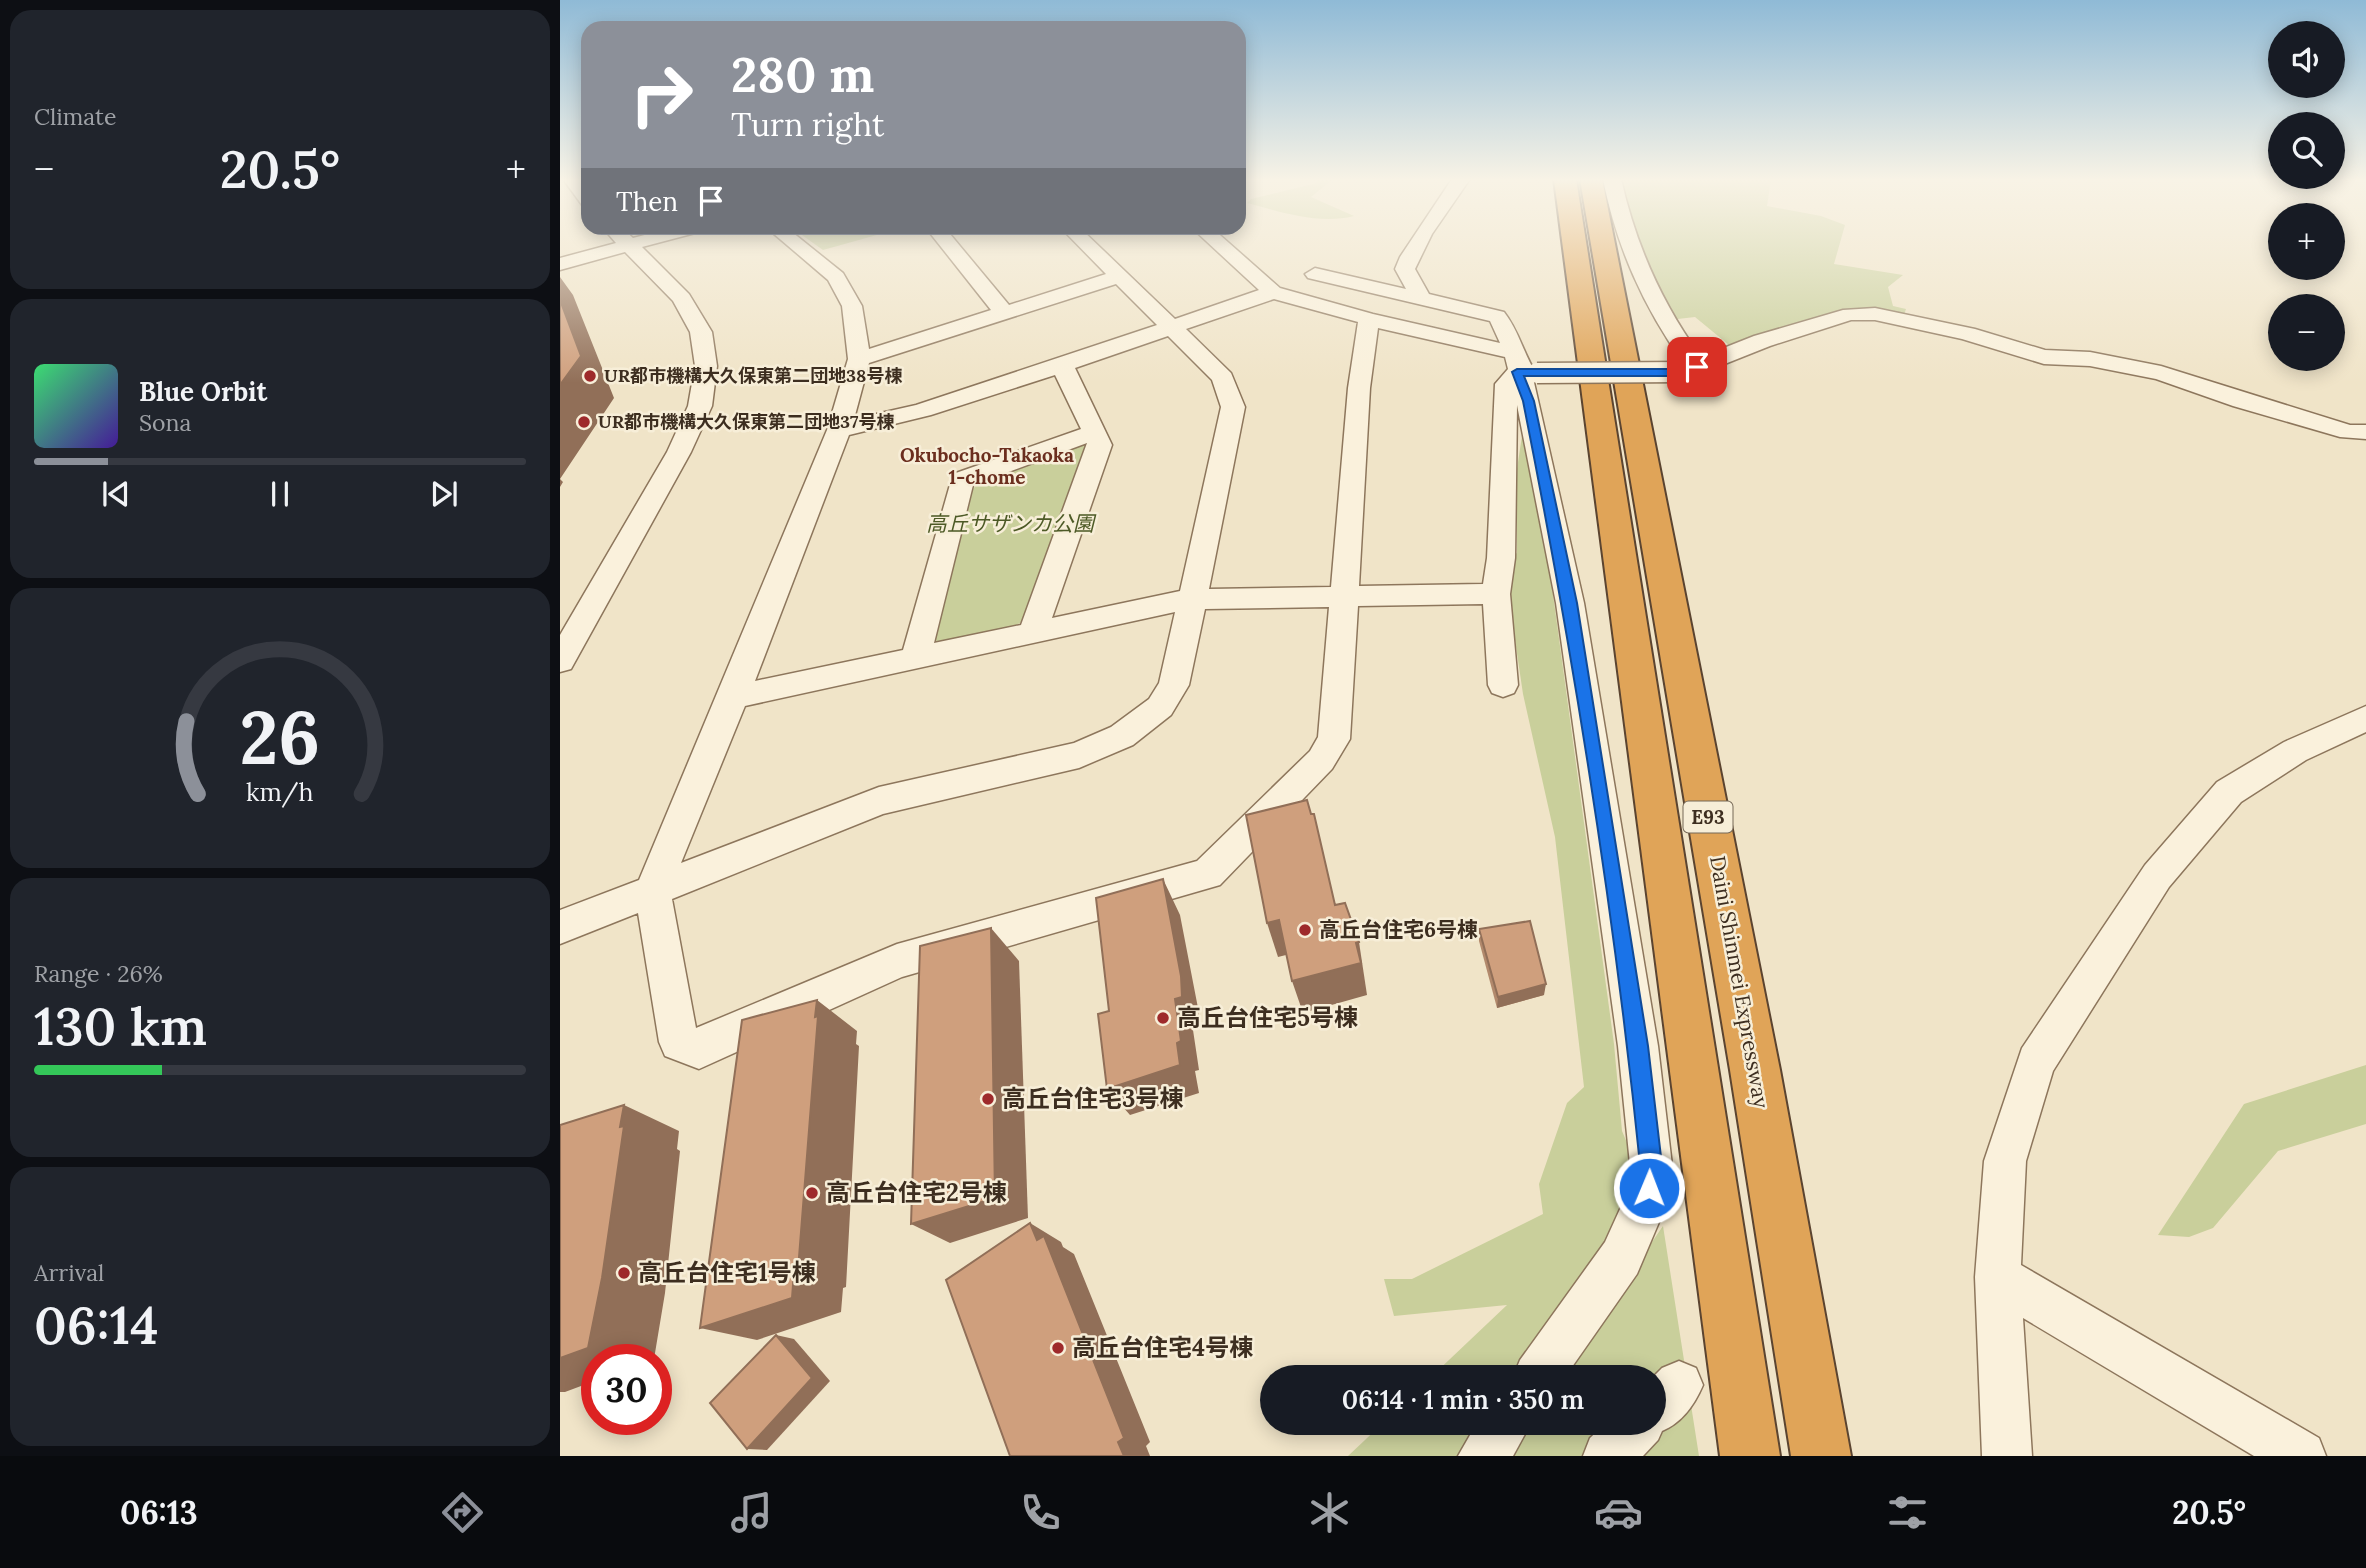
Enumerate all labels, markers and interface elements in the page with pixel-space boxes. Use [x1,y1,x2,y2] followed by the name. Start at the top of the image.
[2268,21,2345,371] map controls
[2268,21,2345,98] button: sound
[731,43,874,105] text: 280 m
[616,49,707,140] icon: right
[34,102,116,131] text: Climate
[731,104,884,145] text: Turn right
[2268,112,2345,189] button: search
[220,136,340,202] text: 20.5°
[34,145,54,193] text: −
[506,145,526,193] text: +
[692,182,730,220] icon: arrive
[616,185,678,218] text: Then
[2268,203,2345,280] button: +
[2268,294,2345,371] button: −
[1667,337,1727,397] pin
[1678,348,1716,386] icon: arrive
[604,364,902,387] place label: UR都市機構大久保東第二団地38号棟
[582,368,598,384] marker: UR都市機構大久保東第二団地38号棟
[139,375,267,408] text: Blue Orbit
[139,408,191,437] text: Sona
[598,410,895,433] place label: UR都市機構大久保東第二団地37号棟
[576,414,592,430] marker: UR都市機構大久保東第二団地37号棟
[900,443,1074,489] district label: Okubocho-Takaoka 1-chome
[97,475,135,513] icon: previous
[261,475,299,513] icon: pause
[425,475,463,513] icon: next
[926,510,1097,537] park label: 高丘サザンカ公園
[240,691,320,784] text: 26
[246,776,314,808] text: km/h
[1684,802,1732,832] road number: E93
[1704,854,1775,1110] street label: Daini Shinmei Expressway
[1319,916,1478,943] place label: 高丘台住宅6号棟
[1297,922,1313,938] marker: 高丘台住宅6号棟
[34,959,163,988] text: Range · 26%
[34,993,207,1059] text: 130 km
[1177,1002,1358,1033] place label: 高丘台住宅5号棟
[1155,1010,1171,1026] marker: 高丘台住宅5号棟
[1002,1083,1183,1114] place label: 高丘台住宅3号棟
[980,1091,996,1107] marker: 高丘台住宅3号棟
[1612,1151,1686,1225] position arrow
[826,1177,1007,1208] place label: 高丘台住宅2号棟
[804,1185,820,1201] marker: 高丘台住宅2号棟
[638,1257,816,1288] place label: 高丘台住宅1号棟
[34,1258,104,1287] text: Arrival
[616,1265,632,1281] marker: 高丘台住宅1号棟
[34,1292,159,1358] text: 06:14
[1072,1332,1253,1363] place label: 高丘台住宅4号棟
[1050,1340,1066,1356] marker: 高丘台住宅4号棟
[581,1344,672,1435] speed limit sign: 30
[1342,1383,1584,1416] text: 06:14 · 1 min · 350 m
[438,1488,487,1537] icon: directions
[727,1488,776,1537] icon: music
[1016,1488,1065,1537] icon: phone
[1305,1488,1354,1537] icon: climate
[1594,1488,1643,1537] icon: car
[1883,1488,1932,1537] icon: filters
[120,1492,198,1533] text: 06:13
[2172,1492,2246,1533] text: 20.5°

